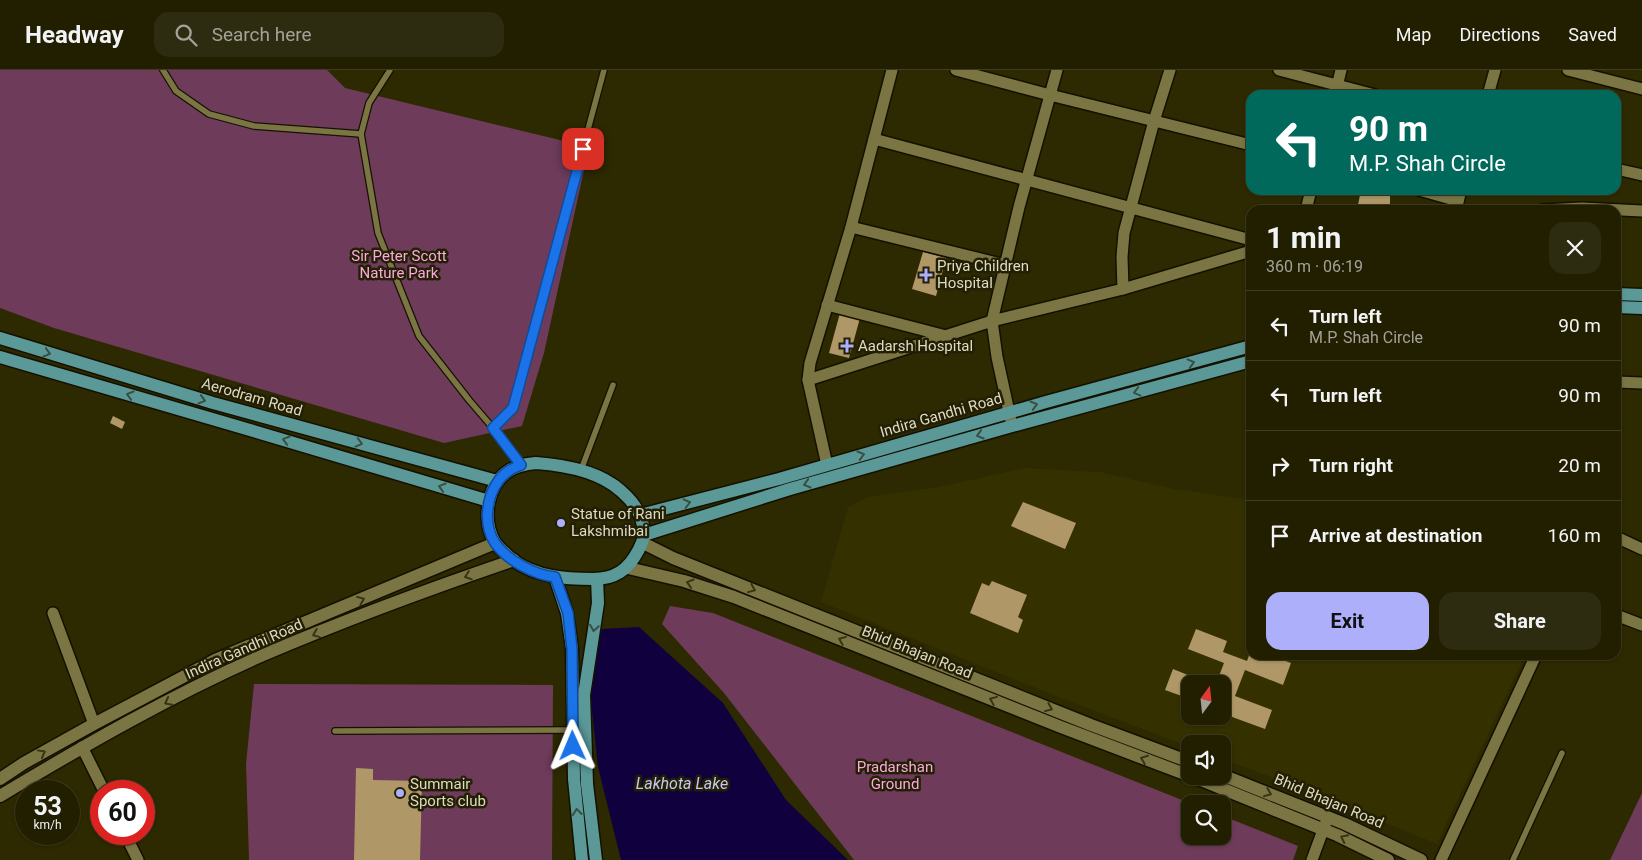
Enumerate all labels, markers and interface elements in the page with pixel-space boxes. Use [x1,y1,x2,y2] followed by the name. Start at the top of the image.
[154,12,504,57] search box
[25,21,124,49] text: Headway
[172,21,200,49] icon: search
[212,23,312,46] text: Search here
[1396,24,1431,45] text: Map
[1459,24,1540,45] text: Directions
[1568,24,1617,45] text: Saved
[1349,109,1428,150] text: 90 m
[1266,110,1331,175] icon: left
[562,128,604,170] pin
[569,135,597,163] icon: arrive
[1349,151,1506,176] text: M.P. Shah Circle
[1266,220,1341,255] text: 1 min
[1549,222,1601,274] button: close
[351,247,447,282] park label: Sir Peter Scott Nature Park
[937,257,1029,292] place label: Priya Children Hospital
[1266,257,1363,276] text: 360 m · 06:19
[919,268,933,282] marker: Priya Children Hospital
[1309,305,1382,328] text: Turn left
[1266,312,1294,340] icon: left
[1558,314,1601,337] text: 90 m
[1309,328,1423,347] text: M.P. Shah Circle
[858,337,973,355] place label: Aadarsh Hospital
[840,339,854,353] marker: Aadarsh Hospital
[42,347,50,357] one-way arrow
[1186,358,1194,368] one-way arrow
[200,374,304,420] street label: Aerodram Road
[1266,382,1294,410] icon: left
[1309,384,1382,407] text: Turn left
[1558,384,1601,407] text: 90 m
[1132,386,1141,397] one-way arrow
[878,389,1004,441] street label: Indira Gandhi Road
[127,391,135,401] one-way arrow
[198,394,206,404] one-way arrow
[1029,401,1038,411] one-way arrow
[976,430,985,440] one-way arrow
[283,436,291,446] one-way arrow
[354,438,362,448] one-way arrow
[856,451,865,461] one-way arrow
[1266,452,1294,480] icon: right
[1309,454,1393,477] text: Turn right
[1558,454,1601,477] text: 20 m
[803,478,811,488] one-way arrow
[438,482,447,492] one-way arrow
[683,498,692,509] one-way arrow
[571,505,665,540] place label: Statue of Rani Lakshmibai
[555,517,567,529] marker: Statue of Rani Lakshmibai
[1266,522,1294,550] icon: arrive
[1309,524,1482,547] text: Arrive at destination
[1548,524,1601,547] text: 160 m
[464,570,472,580] one-way arrow
[686,578,695,588] one-way arrow
[747,583,756,593] one-way arrow
[1266,592,1429,650] button: Exit
[1439,592,1601,650] button: Share
[356,596,365,606] one-way arrow
[183,615,305,683] street label: Indira Gandhi Road
[859,622,975,682] street label: Bhid Bhajan Road
[589,624,600,632] one-way arrow
[312,628,321,638] one-way arrow
[838,635,847,646] one-way arrow
[1181,675,1231,725] north arrow
[1181,675,1231,845] map controls
[165,696,174,706] one-way arrow
[989,696,998,706] one-way arrow
[1044,702,1053,712] one-way arrow
[546,719,598,771] position arrow
[1181,735,1231,785] button: sound
[36,749,45,759] one-way arrow
[1141,755,1149,765] one-way arrow
[857,758,933,793] park label: Pradarshan Ground
[1271,770,1387,832] street label: Bhid Bhajan Road
[636,774,728,793] water label: Lakhota Lake
[410,775,486,810] place label: Summair Sports club
[90,780,155,845] speed limit sign: 60
[1263,786,1272,797] one-way arrow
[394,787,406,799] marker: Summair Sports club
[33,792,62,821] text: 53
[1181,795,1231,845] button: search
[572,807,583,815] one-way arrow
[33,818,62,832] text: km/h
[1340,834,1349,845] one-way arrow

